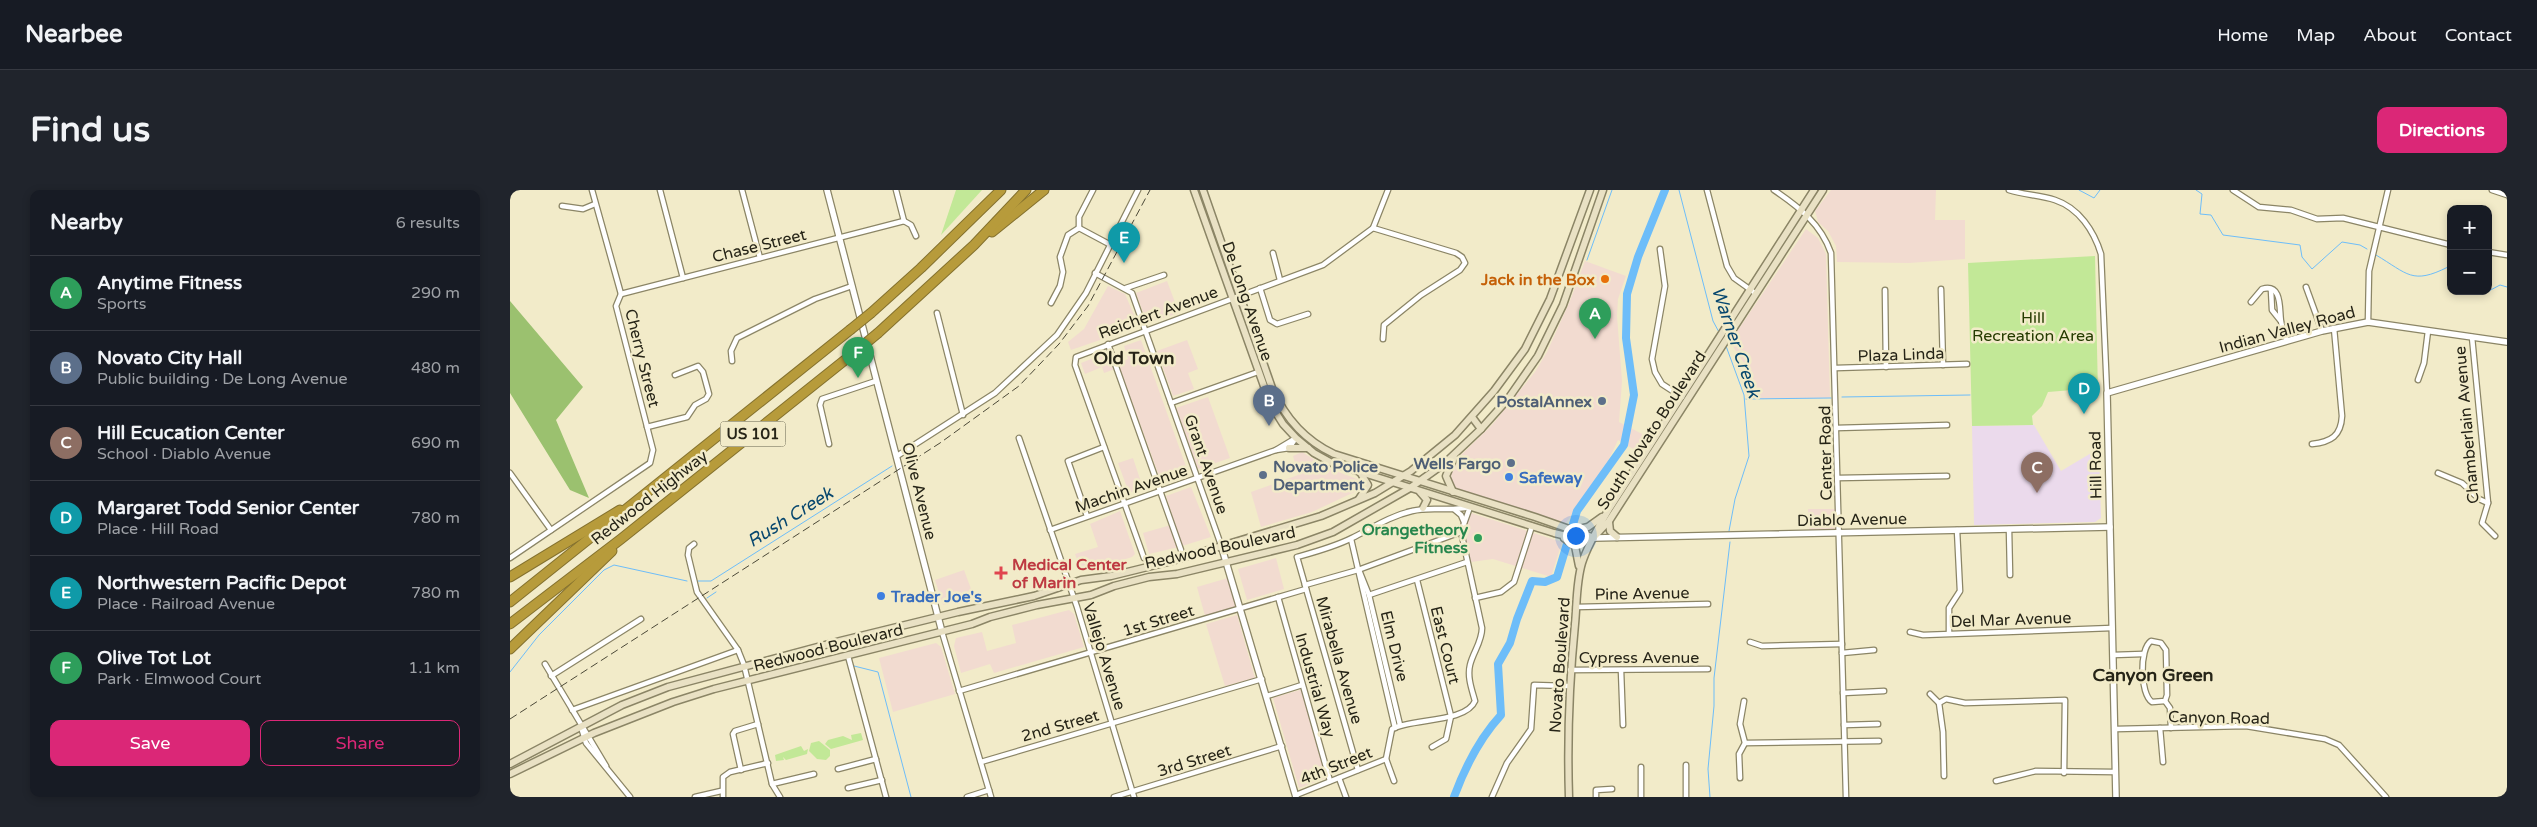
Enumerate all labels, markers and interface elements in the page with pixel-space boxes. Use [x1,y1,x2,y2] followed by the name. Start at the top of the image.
[25,20,123,49] text: Nearbee
[2217,24,2268,46] text: Home
[2296,24,2335,46] text: Map
[2363,24,2417,46] text: About
[2445,24,2512,46] text: Contact
[2377,107,2507,153] button: Directions
[30,109,150,151] text: Find us
[2447,205,2492,295] map controls
[2447,205,2492,250] button: +
[50,210,123,235] text: Nearby
[396,213,460,233] text: 6 results
[1108,222,1140,263] pin: E
[710,225,808,267] street label: Chase Street
[1217,239,1277,364] street label: De Long Avenue
[2447,250,2492,295] button: −
[1480,270,1595,290] place label: Jack in the Box
[97,272,242,294] text: Anytime Fitness
[1599,273,1611,285] marker: Jack in the Box
[1096,282,1221,344] street label: Reichert Avenue
[60,283,72,303] text: A
[411,283,460,303] text: 290 m
[1707,283,1766,402] water label: Warner Creek
[97,294,146,314] text: Sports
[1579,298,1611,339] pin: A
[2217,302,2358,358] street label: Indian Valley Road
[620,307,664,409] street label: Cherry Street
[1972,308,2094,346] park label: Hill Recreation Area
[842,337,874,378] pin: F
[1857,343,1945,367] street label: Plaza Linda
[2450,345,2484,504] street label: Chamberlain Avenue
[97,347,242,369] text: Novato City Hall
[1094,347,1174,369] district label: Old Town
[1593,347,1711,514] street label: South Novato Boulevard
[60,358,72,378] text: B
[411,358,460,378] text: 480 m
[97,369,347,389] text: Public building · De Long Avenue
[2068,373,2100,414] pin: D
[1253,385,1285,426] pin: B
[1496,392,1592,412] place label: PostalAnnex
[1596,395,1608,407] marker: PostalAnnex
[1815,405,1837,501] street label: Center Road
[1180,412,1232,517] street label: Grant Avenue
[97,422,285,444] text: Hill Ecucation Center
[720,422,786,446] road number: US 101
[2085,431,2107,499] street label: Hill Road
[60,433,72,453] text: C
[411,433,460,453] text: 690 m
[897,440,941,542] street label: Olive Avenue
[97,444,271,464] text: School · Diablo Avenue
[587,446,712,550] street label: Redwood Highway
[2021,452,2053,493] pin: C
[1413,454,1501,474] place label: Wells Fargo
[1273,457,1378,495] place label: Novato Police Department
[1505,457,1517,469] marker: Wells Fargo
[1072,460,1190,518] street label: Machin Avenue
[1519,468,1583,488] place label: Safeway
[1257,469,1269,481] marker: Novato Police Department
[1503,471,1515,483] marker: Safeway
[743,481,838,552] water label: Rush Creek
[97,497,359,519] text: Margaret Todd Senior Center
[60,508,72,528] text: D
[411,508,460,528] text: 780 m
[1797,509,1907,531] street label: Diablo Avenue
[97,519,219,539] text: Place · Hill Road
[1362,520,1468,558] place label: Orangetheory Fitness
[1143,522,1297,574] street label: Redwood Boulevard
[1563,523,1589,549] your location
[1472,532,1484,544] marker: Orangetheory Fitness
[1012,555,1128,593] place label: Medical Center of Marin
[994,566,1008,580] marker: Medical Center of Marin
[97,572,346,594] text: Northwestern Pacific Depot
[61,583,71,603] text: E
[411,583,460,603] text: 780 m
[1594,583,1690,605] street label: Pine Avenue
[890,587,982,607] place label: Trader Joe's
[875,590,887,602] marker: Trader Joe's
[97,594,275,614] text: Place · Railroad Avenue
[1311,594,1367,726] street label: Mirabella Avenue
[1545,596,1575,734] street label: Novato Boulevard
[1078,600,1130,713] street label: Vallejo Avenue
[1120,601,1196,641] street label: 1st Street
[1426,604,1464,686] street label: East Court
[1950,608,2072,632] street label: Del Mar Avenue
[1376,609,1412,684] street label: Elm Drive
[751,620,905,676] street label: Redwood Boulevard
[1291,631,1340,740] street label: Industrial Way
[97,647,211,669] text: Olive Tot Lot
[1579,648,1699,668] street label: Cypress Avenue
[61,658,71,678] text: F
[408,658,460,678] text: 1.1 km
[2092,664,2214,686] district label: Canyon Green
[97,669,261,689] text: Park · Elmwood Court
[1019,705,1101,747] street label: 2nd Street
[2168,707,2270,729] street label: Canyon Road
[50,720,250,766] button: Save
[260,720,460,766] button: Share
[1155,740,1234,782] street label: 3rd Street
[1297,742,1375,789] street label: 4th Street

